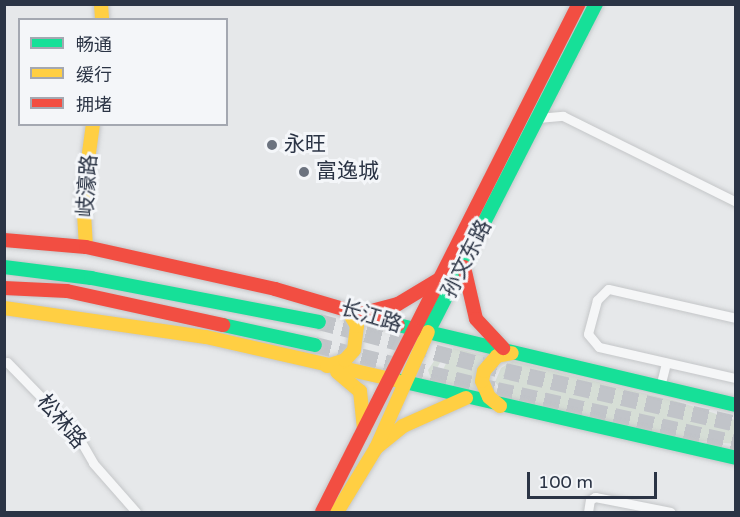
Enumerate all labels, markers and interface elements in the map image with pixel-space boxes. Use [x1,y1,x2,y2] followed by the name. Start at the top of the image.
[18,18,228,126] legend
[76,34,112,56] text: 畅通
[76,64,112,86] text: 缓行
[76,94,112,116] text: 拥堵
[284,132,326,158] place label: 永旺
[265,138,279,152] marker: 永旺
[73,154,103,218] street label: 岐濠路
[316,159,379,185] place label: 富逸城
[297,165,311,179] marker: 富逸城
[437,216,497,302] street label: 孙文东路
[337,296,405,338] street label: 长江路
[31,390,91,454] street label: 松林路
[530,460,660,498] scale bar
[538,471,593,493] text: 100 m

